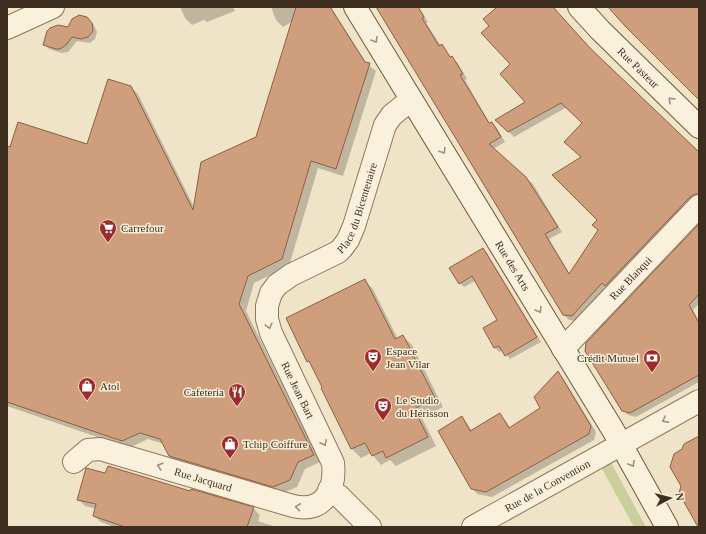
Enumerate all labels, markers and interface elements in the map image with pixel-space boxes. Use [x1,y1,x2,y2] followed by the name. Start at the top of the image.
[370,36,378,43] one-way arrow
[615,45,662,91] street label: Rue Pasteur
[668,97,676,105] one-way arrow
[438,147,445,154] one-way arrow
[334,161,379,256] street label: Place du Bicentenaire
[98,218,118,243] supermarket icon: Carrefour
[121,222,164,234] place label: Carrefour
[493,239,533,293] street label: Rue des Arts
[607,254,654,302] street label: Rue Blanqui
[535,306,542,313] one-way arrow
[264,322,272,329] one-way arrow
[386,345,430,370] place label: Espace Jean Vilar
[363,347,383,372] theatre icon: Espace Jean Vilar
[642,348,662,373] bank icon: Crédit Mutuel
[577,352,639,364] place label: Crédit Mutuel
[279,360,317,420] street label: Rue Jean Bart
[77,376,97,401] shop icon: Atol
[100,380,120,392] place label: Atol
[227,382,247,407] restaurant icon: Cafeteria
[184,386,224,398] place label: Cafeteria
[396,394,449,419] place label: Le Studio du Hérisson
[373,396,393,421] theatre icon: Le Studio du Hérisson
[662,415,669,422] one-way arrow
[220,434,240,459] shop icon: Tchip Coiffure
[243,438,308,450] place label: Tchip Coiffure
[319,439,327,447] one-way arrow
[503,457,592,514] street label: Rue de la Convention
[627,460,635,467] one-way arrow
[157,462,164,471] one-way arrow
[173,465,234,494] street label: Rue Jacquard
[650,478,690,518] north arrow
[673,492,686,502] text: N
[295,503,301,512] one-way arrow

